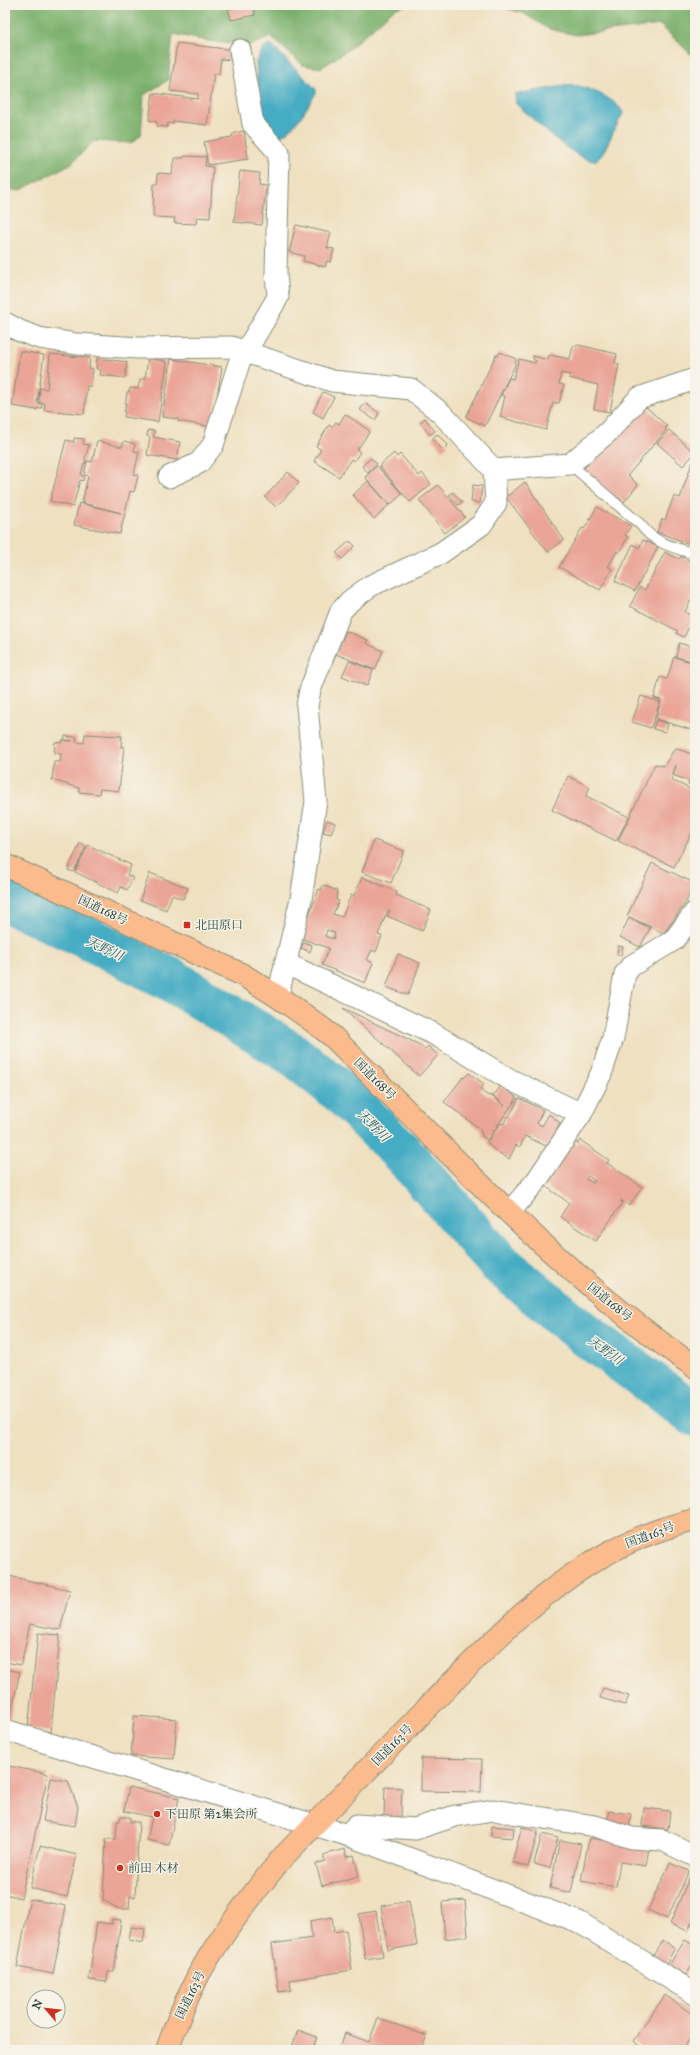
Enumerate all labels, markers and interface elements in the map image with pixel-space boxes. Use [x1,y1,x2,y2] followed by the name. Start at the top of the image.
[76,892,130,928] street label: 国道168号
[195,918,243,932] place label: 北田原口
[182,920,192,930] marker: 北田原口
[84,933,127,965] water label: 天野川
[351,1055,399,1103] street label: 国道168号
[354,1106,394,1147] water label: 天野川
[585,1280,635,1324] street label: 国道168号
[585,1333,628,1370] water label: 天野川
[623,1519,677,1551] street label: 国道163号
[369,1722,415,1768] street label: 国道163号
[165,1807,258,1821] place label: 下田原 第2集会所
[152,1809,162,1819] marker: 下田原 第2集会所
[128,1861,179,1875] place label: 前田 木材
[115,1863,125,1873] marker: 前田 木材
[172,1969,208,2021] street label: 国道163号
[26,1989,66,2029] north arrow
[30,1997,46,2012] text: N

